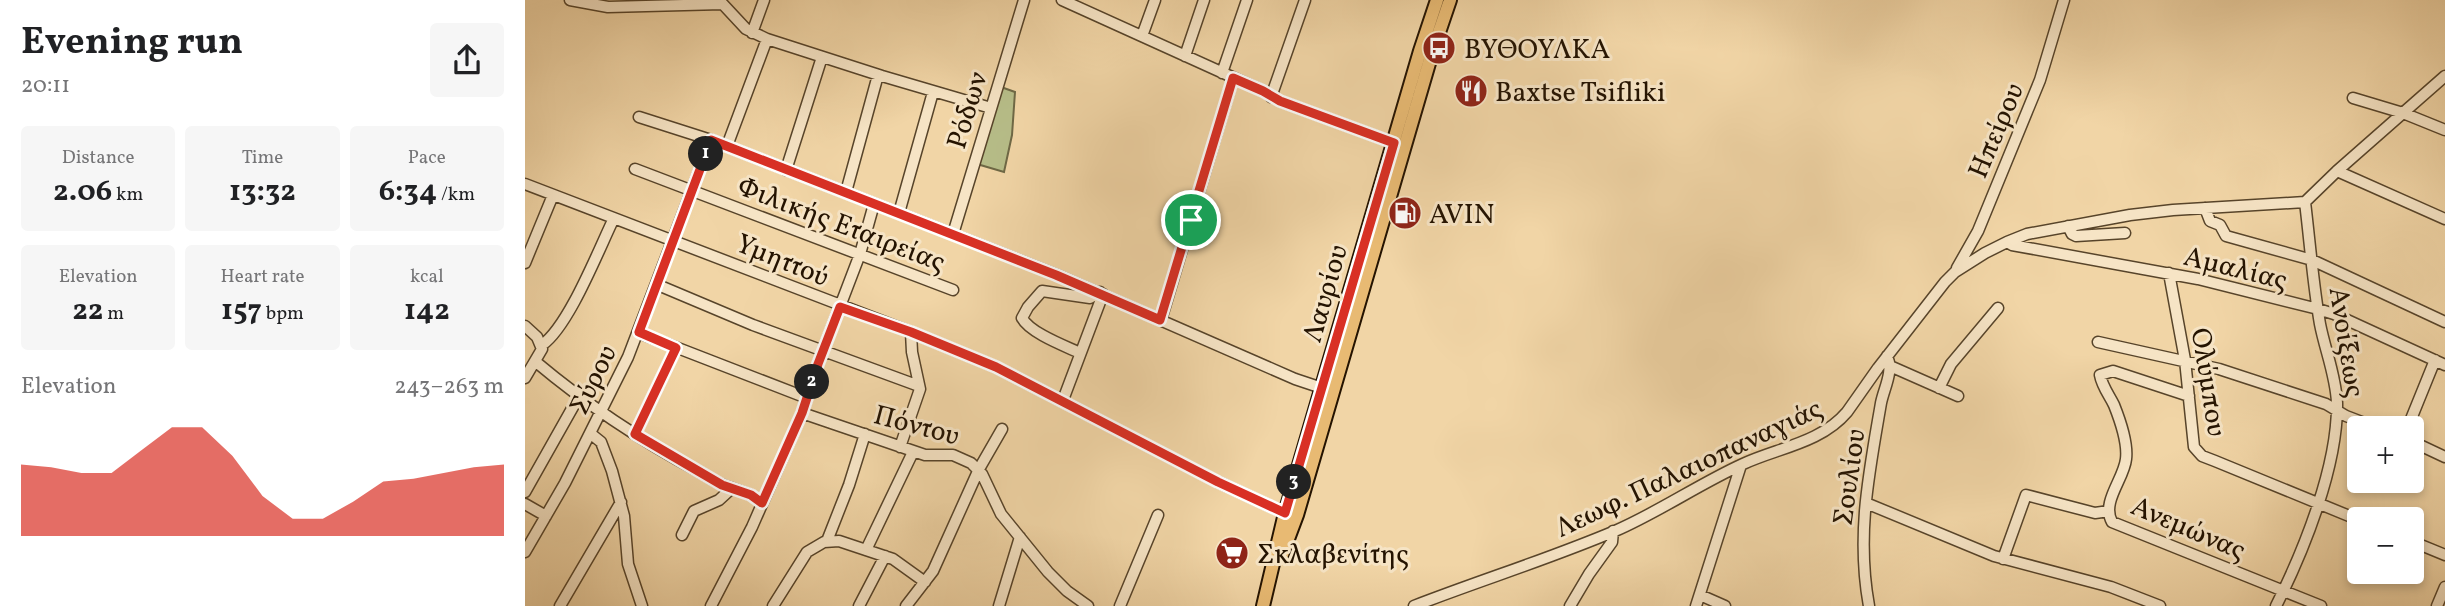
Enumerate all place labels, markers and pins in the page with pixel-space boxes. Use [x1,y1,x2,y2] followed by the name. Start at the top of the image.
[1420,29,1458,67] bus stop icon: ΒΥΘΟΥΛΚΑ
[1464,31,1610,70] place label: ΒΥΘΟΥΛΚΑ
[1452,72,1490,110] restaurant icon: Baxtse Tsifliki
[1495,74,1666,113] place label: Baxtse Tsifliki
[689,136,723,172] pin: 1
[1161,190,1221,250] pin
[1386,194,1424,232] fuel station icon: AVIN
[1429,196,1494,235] place label: AVIN
[795,364,829,400] pin: 2
[1277,464,1311,500] pin: 3
[1213,534,1251,572] supermarket icon: Σκλαβενίτης
[1257,536,1409,575] place label: Σκλαβενίτης

